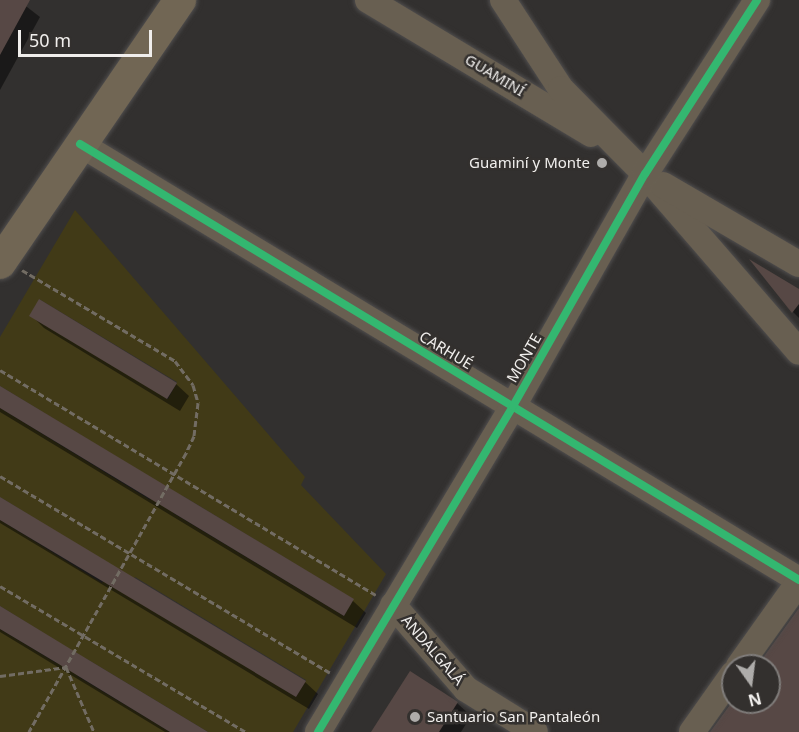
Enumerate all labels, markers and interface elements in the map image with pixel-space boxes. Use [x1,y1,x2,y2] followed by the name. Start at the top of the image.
[21,18,154,56] scale bar
[29,28,71,52] text: 50 m
[462,50,528,100] street label: GUAMINÍ
[469,154,590,172] place label: Guaminí y Monte
[595,156,609,170] marker: Guaminí y Monte
[416,327,476,373] street label: CARHUÉ
[503,330,545,386] street label: MONTE
[398,611,468,689] street label: ANDALGALÁ
[721,654,781,714] north arrow
[746,687,764,712] text: N
[427,708,600,726] place label: Santuario San Pantaleón
[408,710,422,724] marker: Santuario San Pantaleón

